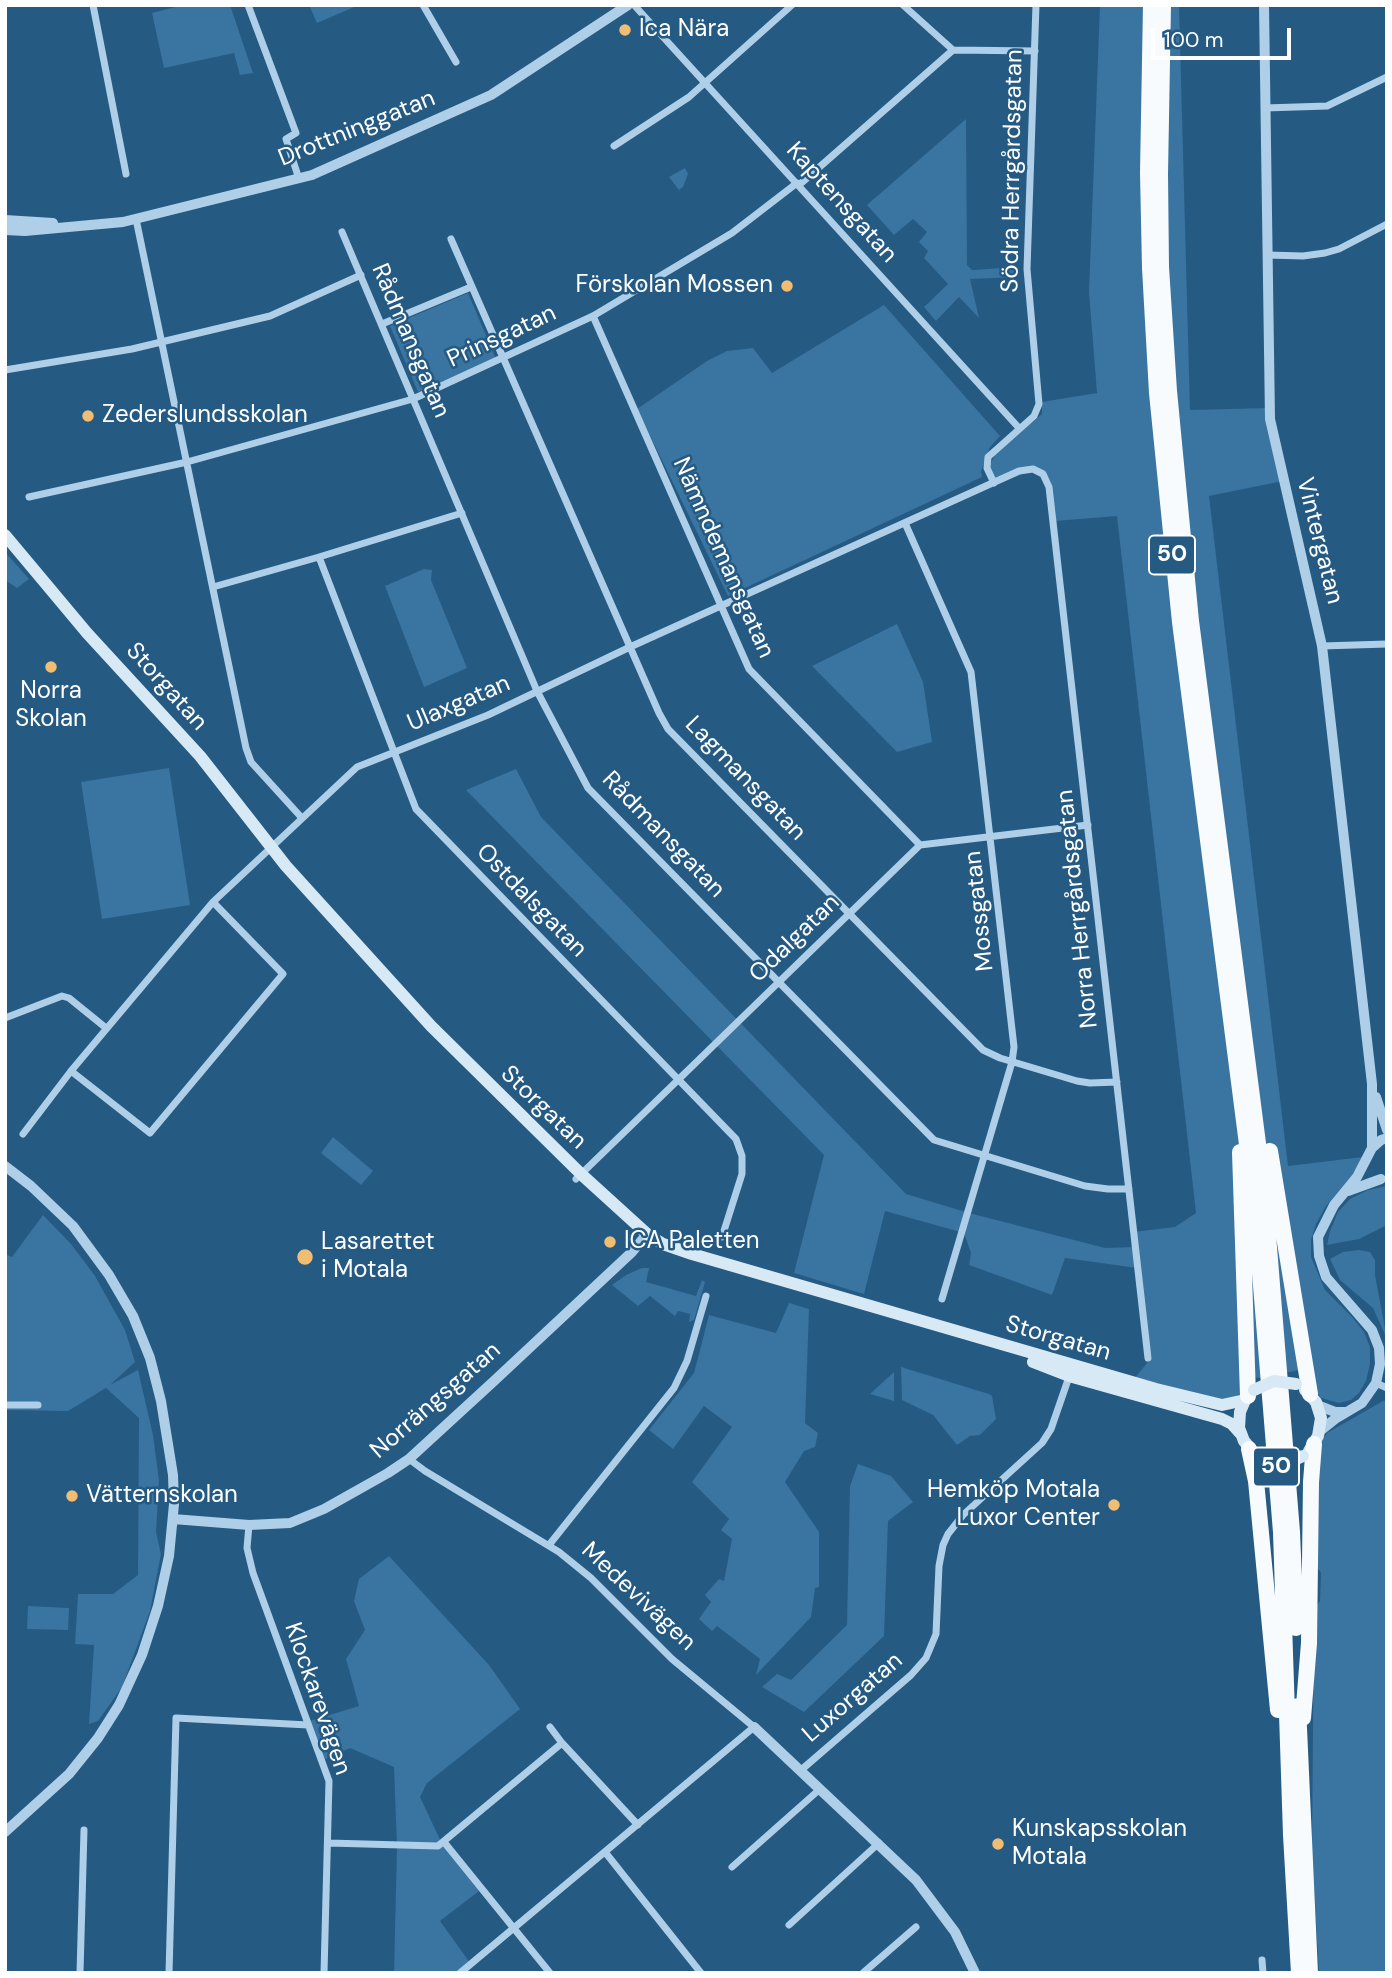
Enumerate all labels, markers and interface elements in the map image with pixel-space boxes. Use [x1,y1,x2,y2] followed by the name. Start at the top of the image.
[1154,14,1294,58] scale bar
[639,16,729,44] place label: Ica Nära
[617,22,633,38] marker: Ica Nära
[1164,26,1224,54] text: 100 m
[996,49,1030,293] street label: Södra Herrgårdsgatan
[274,84,440,174] street label: Drottninggatan
[779,137,903,269] street label: Kaptensgatan
[365,260,455,422] street label: Rådmansgatan
[576,272,773,300] place label: Förskolan Mossen
[779,278,795,294] marker: Förskolan Mossen
[443,299,561,375] street label: Prinsgatan
[102,402,308,430] place label: Zederslundsskolan
[80,408,96,424] marker: Zederslundsskolan
[666,453,780,663] street label: Nämndemansgatan
[1289,475,1349,607] street label: Vintergatan
[1149,536,1195,575] road number: 50
[119,637,213,737] street label: Storgatan
[43,659,59,675] marker: Norra Skolan
[403,670,515,738] street label: Ulaxgatan
[15,678,87,734] place label: Norra Skolan
[678,711,812,847] street label: Lagmansgatan
[595,766,731,904] street label: Rådmansgatan
[1051,788,1105,1030] street label: Norra Herrgårdsgatan
[470,838,592,964] street label: Ostdalsgatan
[959,849,1001,973] street label: Mossgatan
[744,889,846,989] street label: Odalgatan
[494,1060,592,1156] street label: Storgatan
[624,1228,760,1256] place label: ICA Paletten
[321,1229,435,1285] place label: Lasarettet i Motala
[602,1234,618,1250] marker: ICA Paletten
[295,1247,315,1267] marker: Lasarettet i Motala
[1002,1310,1114,1368] street label: Storgatan
[365,1337,507,1465] street label: Norrängsgatan
[1253,1448,1299,1486] road number: 50
[927,1477,1100,1533] place label: Hemköp Motala Luxor Center
[86,1482,238,1510] place label: Vätternskolan
[64,1488,80,1504] marker: Vätternskolan
[1106,1497,1122,1513] marker: Hemköp Motala Luxor Center
[575,1537,701,1657] street label: Medevivägen
[277,1619,357,1779] street label: Klockarevägen
[797,1647,909,1749] street label: Luxorgatan
[1012,1816,1187,1872] place label: Kunskapsskolan Motala
[990,1836,1006,1852] marker: Kunskapsskolan Motala

